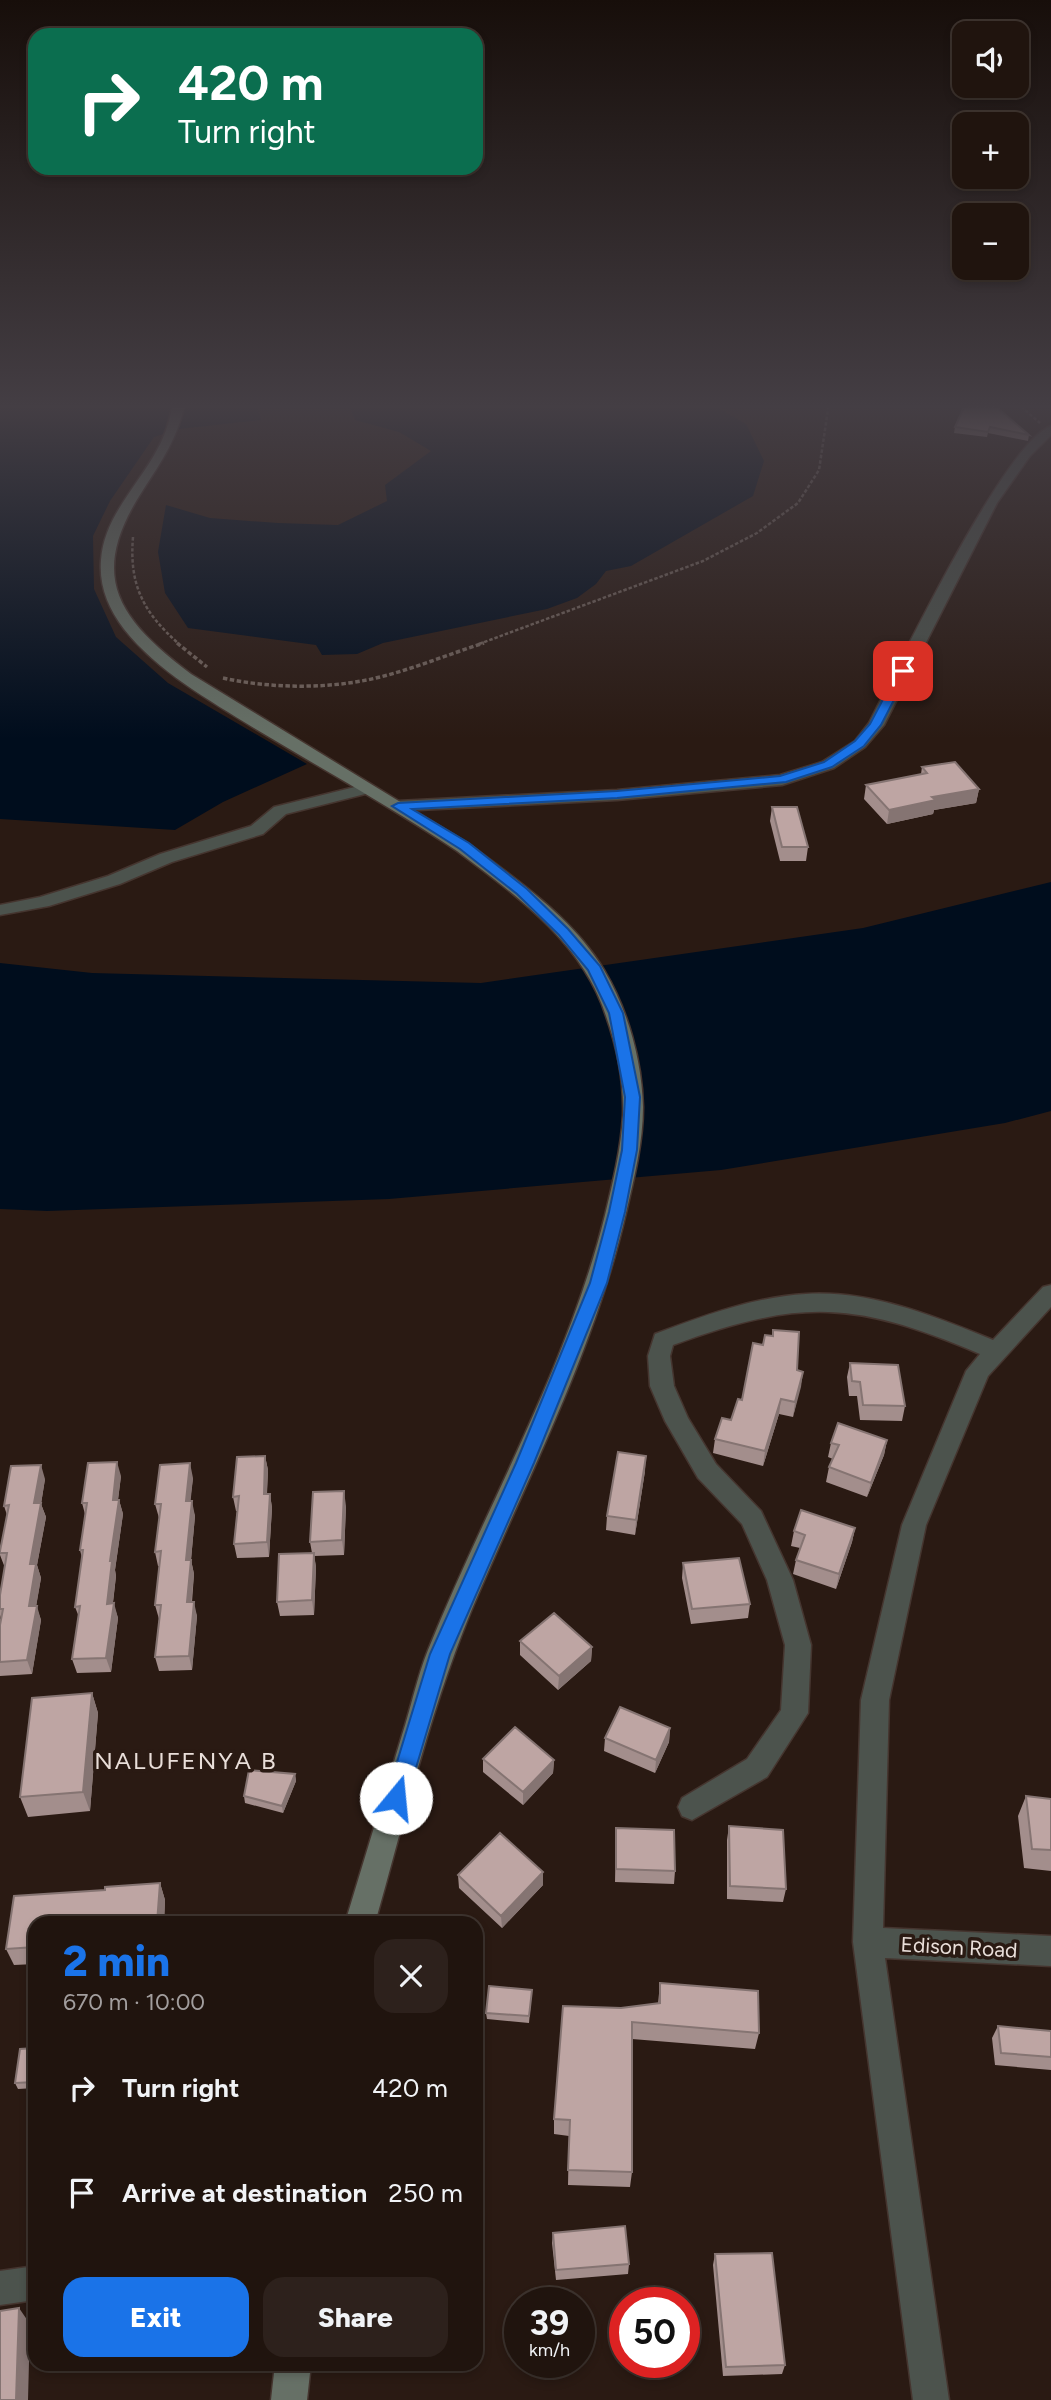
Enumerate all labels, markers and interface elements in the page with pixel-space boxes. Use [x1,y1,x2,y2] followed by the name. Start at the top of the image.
[952,21,1029,280] map controls
[952,21,1029,98] button: sound
[178,53,324,112] text: 420 m
[63,56,154,147] icon: right
[952,112,1029,189] button: +
[178,113,316,151] text: Turn right
[952,203,1029,280] button: −
[873,641,933,701] pin
[884,652,922,690] icon: arrive
[94,1746,278,1775] district label: NALUFENYA B
[359,1761,433,1835] position arrow
[900,1931,1018,1963] street label: Edison Road
[63,1936,170,1987] text: 2 min
[374,1939,448,2013] button: close
[63,1988,205,2016] text: 670 m · 10:00
[63,2069,101,2107] icon: right
[122,2072,239,2104] text: Turn right
[372,2072,448,2104] text: 420 m
[63,2174,101,2212] icon: arrive
[122,2177,367,2209] text: Arrive at destination
[388,2177,463,2209] text: 250 m
[63,2277,249,2357] button: Exit
[263,2277,448,2357] button: Share
[609,2287,700,2378] speed limit sign: 50
[530,2302,569,2344] text: 39
[529,2339,570,2361] text: km/h

